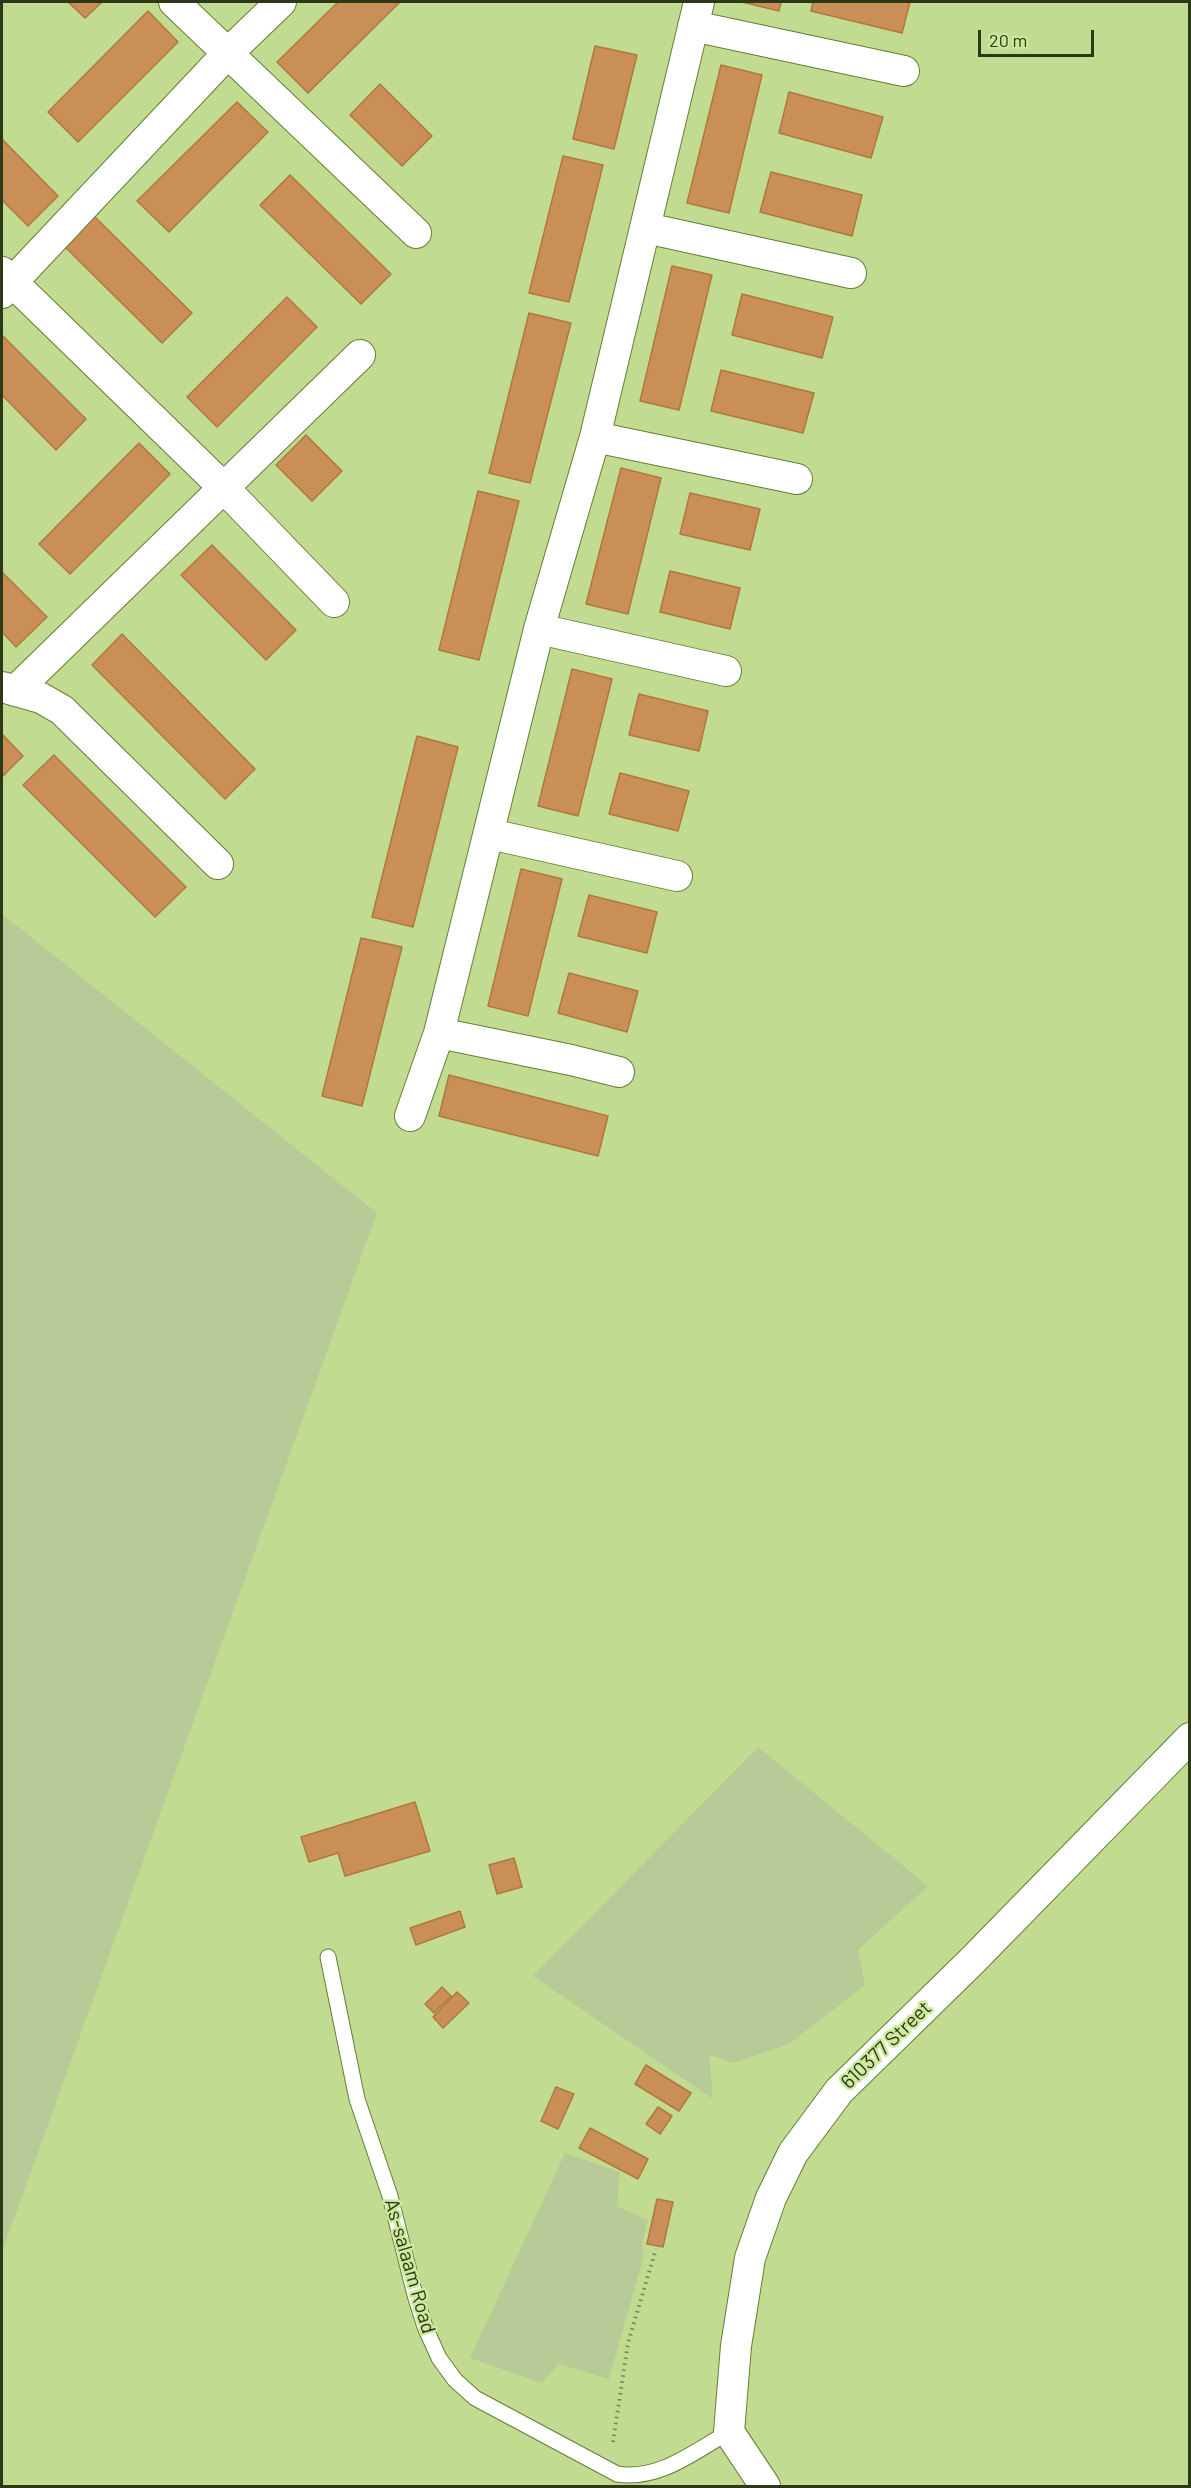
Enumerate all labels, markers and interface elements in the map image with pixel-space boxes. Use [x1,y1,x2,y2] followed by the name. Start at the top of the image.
[981,18,1096,56] scale bar
[989,29,1027,51] text: 20 m
[836,1996,936,2094] street label: 610377 Street
[379,2196,441,2336] street label: As-salaam Road

